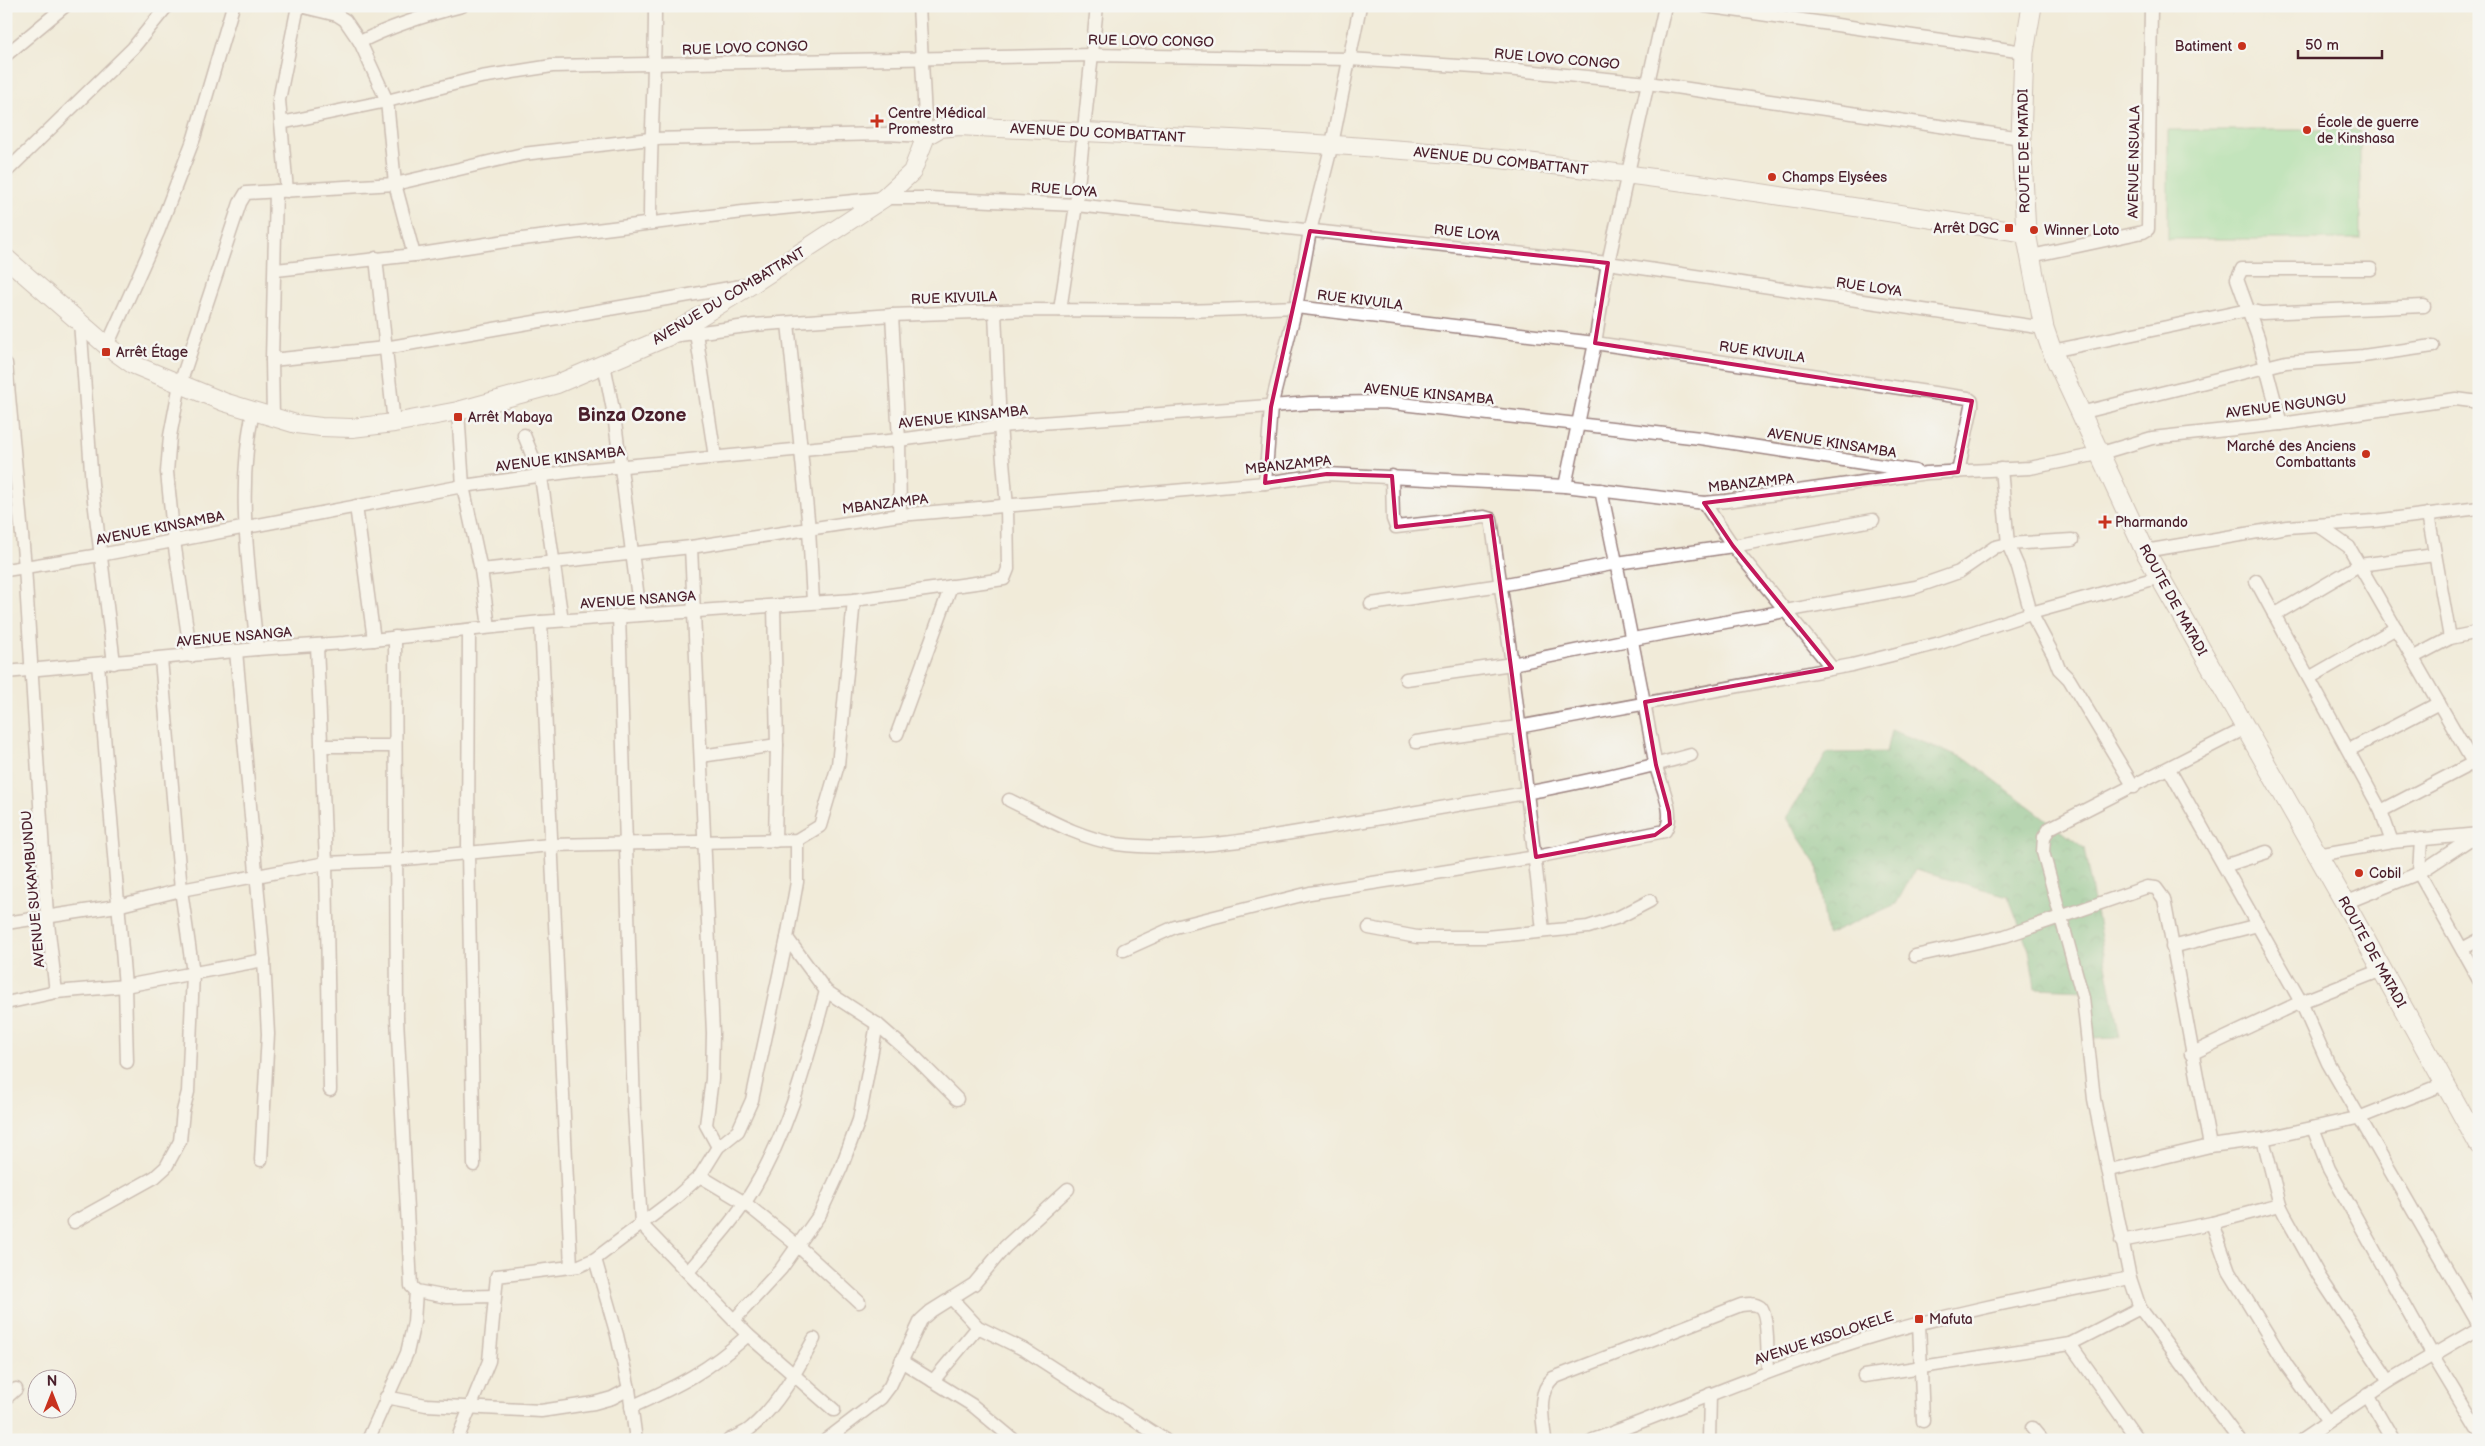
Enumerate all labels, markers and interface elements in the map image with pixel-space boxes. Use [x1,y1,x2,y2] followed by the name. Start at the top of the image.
[2298,28,2381,60] scale bar
[1088,31,1215,51] street label: RUE LOVO CONGO
[2305,36,2339,55] text: 50 m
[682,37,809,59] street label: RUE LOVO CONGO
[2175,38,2233,55] place label: Batiment
[2236,40,2248,52] marker: Batiment
[1493,45,1621,73] street label: RUE LOVO CONGO
[2014,88,2034,214] street label: ROUTE DE MATADI
[888,105,986,138] place label: Centre Médical Promestra
[2125,105,2143,219] street label: AVENUE NSUALA
[2317,113,2419,147] place label: École de guerre de Kinshasa
[870,114,884,128] marker: Centre Médical Promestra
[1010,120,1187,146] street label: AVENUE DU COMBATTANT
[2301,124,2313,136] marker: École de guerre de Kinshasa
[1413,143,1590,179] street label: AVENUE DU COMBATTANT
[1782,169,1887,186] place label: Champs Elysées
[1766,171,1778,183] marker: Champs Elysées
[1030,179,1098,201] street label: RUE LOYA
[1934,220,1999,237] place label: Arrêt DGC
[1433,221,1501,245] street label: RUE LOYA
[2003,222,2015,234] marker: Arrêt DGC
[2044,222,2120,239] place label: Winner Loto
[2028,224,2040,236] marker: Winner Loto
[649,243,809,348] street label: AVENUE DU COMBATTANT
[1835,274,1904,300] street label: RUE LOYA
[1316,286,1404,314] street label: RUE KIVUILA
[911,288,998,308] street label: RUE KIVUILA
[1718,338,1806,366] street label: RUE KIVUILA
[116,343,188,361] place label: Arrêt Étage
[100,346,112,358] marker: Arrêt Étage
[1363,380,1495,408] street label: AVENUE KINSAMBA
[2225,390,2347,422] street label: AVENUE NGUNGU
[897,402,1029,432] street label: AVENUE KINSAMBA
[578,404,686,427] district label: Binza Ozone
[468,409,553,426] place label: Arrêt Mabaya
[452,411,464,423] marker: Arrêt Mabaya
[1766,424,1898,462] street label: AVENUE KINSAMBA
[2226,438,2356,471] place label: Marché des Anciens Combattants
[494,443,626,475] street label: AVENUE KINSAMBA
[2360,448,2372,460] marker: Marché des Anciens Combattants
[1244,452,1332,478] street label: MBANZAMPA
[1707,470,1795,496] street label: MBANZAMPA
[841,490,929,518] street label: MBANZAMPA
[94,507,226,549] street label: AVENUE KINSAMBA
[2115,514,2188,531] place label: Pharmando
[2099,516,2111,528] marker: Pharmando
[2135,541,2211,659] street label: ROUTE DE MATADI
[580,587,697,613] street label: AVENUE NSANGA
[176,623,293,651] street label: AVENUE NSANGA
[18,810,48,968] street label: AVENUE SUKAMBUNDU
[2369,865,2401,882] place label: Cobil
[2353,867,2365,879] marker: Cobil
[2334,893,2410,1011] street label: ROUTE DE MATADI
[1752,1307,1896,1369] street label: AVENUE KISOLOKELE
[1929,1311,1973,1328] place label: Mafuta
[1913,1313,1925,1325] marker: Mafuta
[28,1368,78,1418] north arrow
[47,1373,57,1390] text: N

